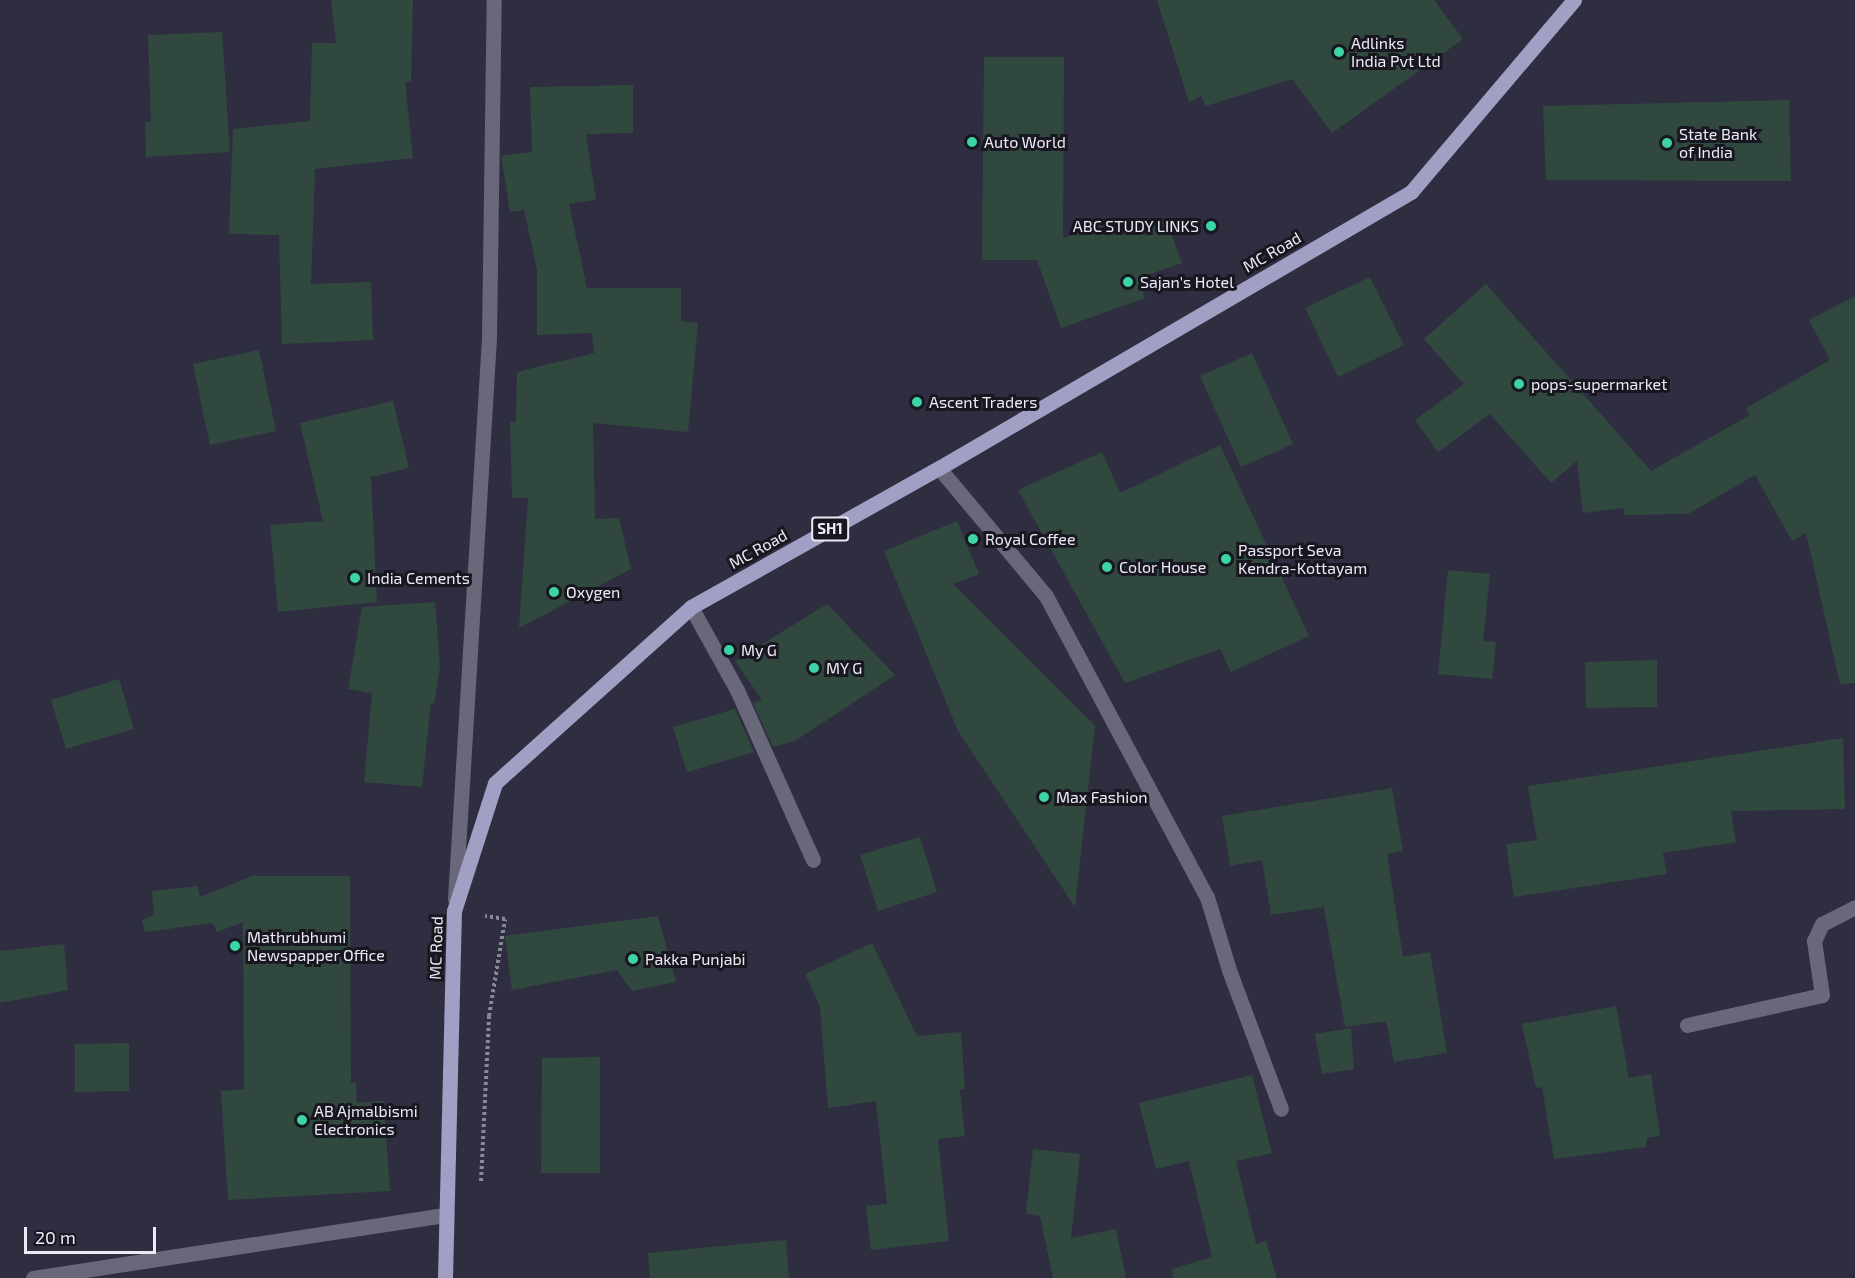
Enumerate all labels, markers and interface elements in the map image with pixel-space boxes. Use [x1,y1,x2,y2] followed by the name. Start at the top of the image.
[1351,33,1441,71] place label: Adlinks India Pvt Ltd
[1332,45,1346,59] marker: Adlinks India Pvt Ltd
[1679,124,1757,162] place label: State Bank of India
[984,132,1066,152] place label: Auto World
[965,135,979,149] marker: Auto World
[1660,136,1674,150] marker: State Bank of India
[1072,216,1199,236] place label: ABC STUDY LINKS
[1204,219,1218,233] marker: ABC STUDY LINKS
[1240,228,1304,276] street label: MC Road
[1140,272,1234,292] place label: Sajan's Hotel
[1121,275,1135,289] marker: Sajan's Hotel
[1531,374,1667,394] place label: pops-supermarket
[1512,377,1526,391] marker: pops-supermarket
[929,392,1038,412] place label: Ascent Traders
[910,395,924,409] marker: Ascent Traders
[810,517,850,541] road number: SH1
[726,525,790,573] street label: MC Road
[985,529,1076,549] place label: Royal Coffee
[966,532,980,546] marker: Royal Coffee
[1238,540,1367,578] place label: Passport Seva Kendra-Kottayam
[1219,552,1233,566] marker: Passport Seva Kendra-Kottayam
[1119,557,1207,577] place label: Color House
[1100,560,1114,574] marker: Color House
[367,568,470,588] place label: India Cements
[348,571,362,585] marker: India Cements
[566,582,620,602] place label: Oxygen
[547,585,561,599] marker: Oxygen
[741,640,777,660] place label: My G
[722,643,736,657] marker: My G
[826,658,863,678] place label: MY G
[807,661,821,675] marker: MY G
[1056,787,1148,807] place label: Max Fashion
[1037,790,1051,804] marker: Max Fashion
[425,916,447,980] street label: MC Road
[247,927,385,965] place label: Mathrubhumi Newspapper Office
[228,939,242,953] marker: Mathrubhumi Newspapper Office
[645,949,746,969] place label: Pakka Punjabi
[626,952,640,966] marker: Pakka Punjabi
[314,1101,418,1139] place label: AB Ajmalbismi Electronics
[295,1113,309,1127] marker: AB Ajmalbismi Electronics
[27,1215,159,1253] scale bar
[35,1226,76,1248] text: 20 m

